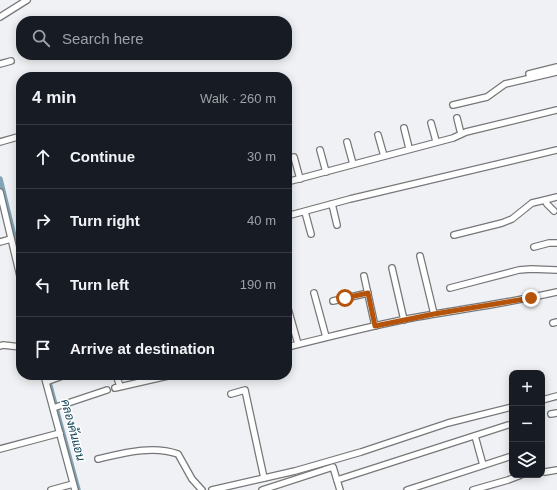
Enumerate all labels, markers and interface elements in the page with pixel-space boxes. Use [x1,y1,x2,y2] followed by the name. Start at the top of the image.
[16,16,292,60] search box
[30,27,52,49] icon: search
[62,30,144,47] text: Search here
[32,88,76,107] text: 4 min
[200,91,276,106] text: Walk · 260 m
[32,146,54,168] icon: ahead
[70,148,135,165] text: Continue
[247,149,276,164] text: 30 m
[32,210,54,232] icon: right
[70,212,140,229] text: Turn right
[247,213,276,228] text: 40 m
[32,274,54,296] icon: left
[70,276,129,293] text: Turn left
[240,277,276,292] text: 190 m
[336,289,354,307] route start
[522,289,540,307] route end
[32,338,54,360] icon: arrive
[70,340,215,357] text: Arrive at destination
[509,370,545,478] map controls
[509,370,545,406] button: +
[58,398,88,463] water label: คลองคันแอน
[509,406,545,442] button: −
[509,442,545,478] button: layers

